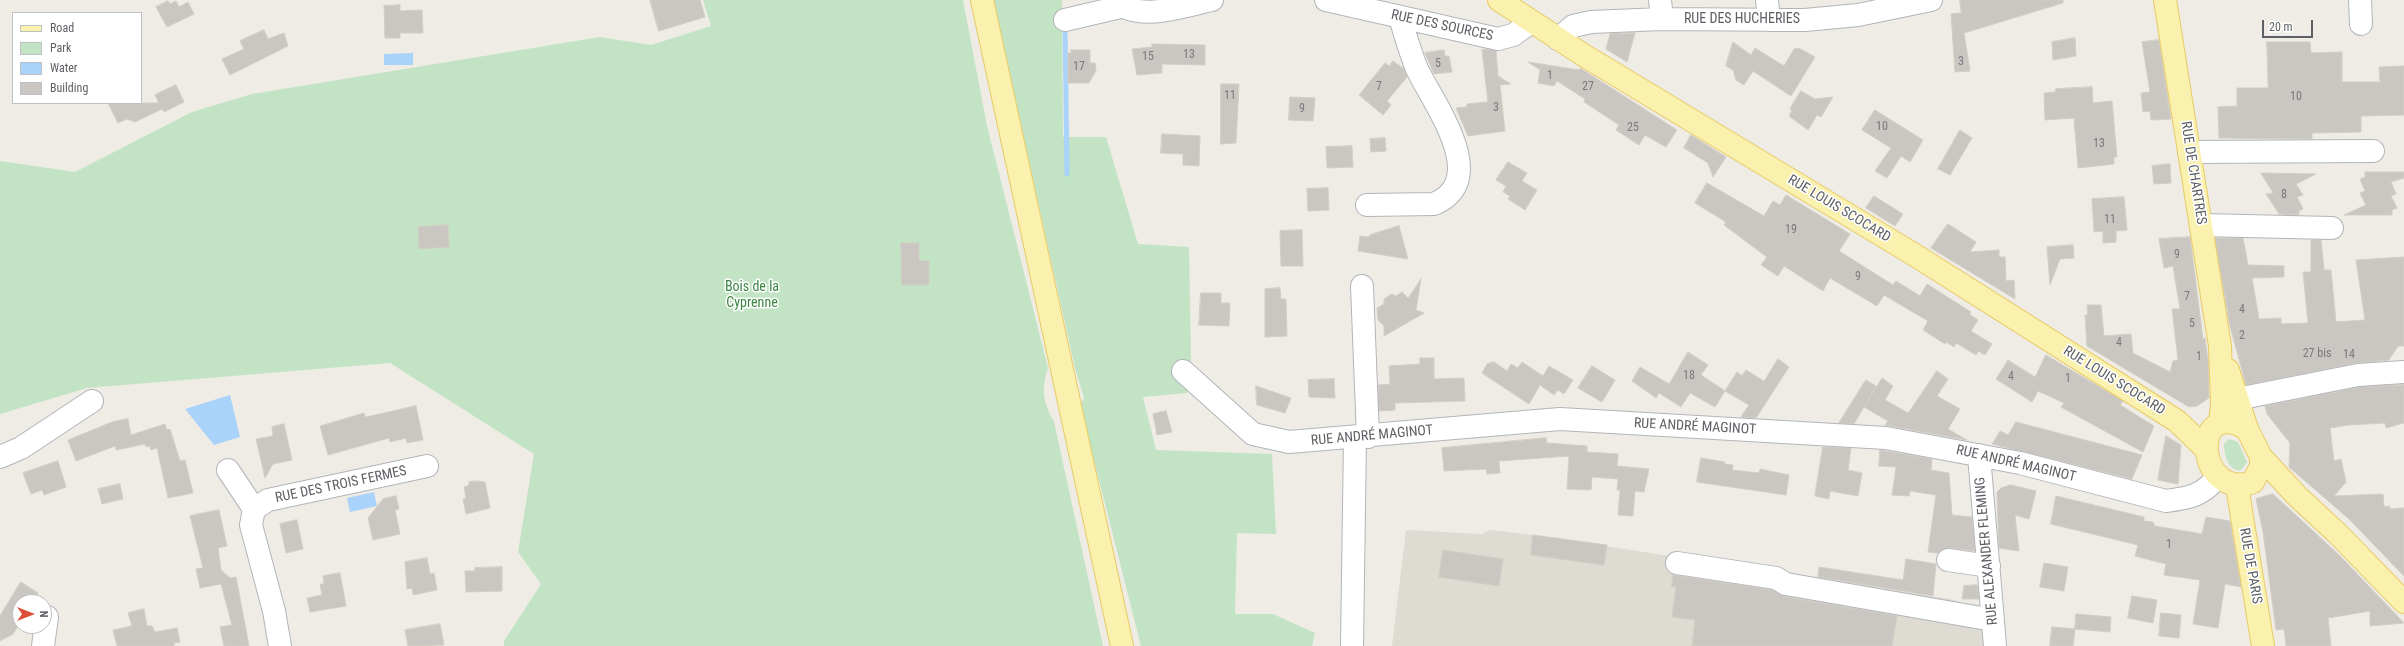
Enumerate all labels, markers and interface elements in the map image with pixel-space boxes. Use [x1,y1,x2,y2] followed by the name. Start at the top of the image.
[1389,7,1495,45] street label: RUE DES SOURCES
[1684,11,1800,27] street label: RUE DES HUCHERIES
[12,12,142,104] legend
[2264,12,2315,38] scale bar
[2269,20,2293,34] text: 20 m
[50,21,74,35] text: Road
[50,41,71,55] text: Park
[1183,48,1195,62] house number: 13
[1142,50,1154,64] house number: 15
[1958,55,1964,69] house number: 3
[1435,57,1441,71] house number: 5
[1073,60,1085,74] house number: 17
[50,61,78,75] text: Water
[1547,69,1553,83] house number: 1
[1376,80,1382,94] house number: 7
[1582,80,1594,94] house number: 27
[50,81,88,95] text: Building
[1224,89,1236,103] house number: 11
[2290,90,2302,104] house number: 10
[1493,101,1499,115] house number: 3
[1299,102,1305,116] house number: 9
[1876,120,1888,134] house number: 10
[2177,120,2209,226] street label: RUE DE CHARTRES
[1627,121,1639,135] house number: 25
[2093,137,2105,151] house number: 13
[1785,172,1893,246] street label: RUE LOUIS SCOCARD
[2281,188,2287,202] house number: 8
[2104,213,2116,227] house number: 11
[1785,223,1797,237] house number: 19
[2174,248,2180,262] house number: 9
[1855,270,1861,284] house number: 9
[725,279,779,312] park label: Bois de la Cyprenne
[2184,290,2190,304] house number: 7
[2239,303,2245,317] house number: 4
[2189,317,2195,331] house number: 5
[2239,329,2245,343] house number: 2
[2116,336,2122,350] house number: 4
[2060,343,2168,419] street label: RUE LOUIS SCOCARD
[2303,347,2331,361] house number: 27 bis
[2343,348,2355,362] house number: 14
[2196,350,2202,364] house number: 1
[1683,369,1695,383] house number: 18
[2008,370,2014,384] house number: 4
[2065,372,2071,386] house number: 1
[1633,415,1757,439] street label: RUE ANDRÉ MAGINOT
[1310,422,1434,450] street label: RUE ANDRÉ MAGINOT
[1954,442,2078,486] street label: RUE ANDRÉ MAGINOT
[274,463,408,507] street label: RUE DES TROIS FERMES
[1972,476,2002,626] street label: RUE ALEXANDER FLEMING
[2235,527,2265,605] street label: RUE DE PARIS
[2166,538,2172,552] house number: 1
[12,594,52,634] north arrow
[37,611,50,617] text: N

